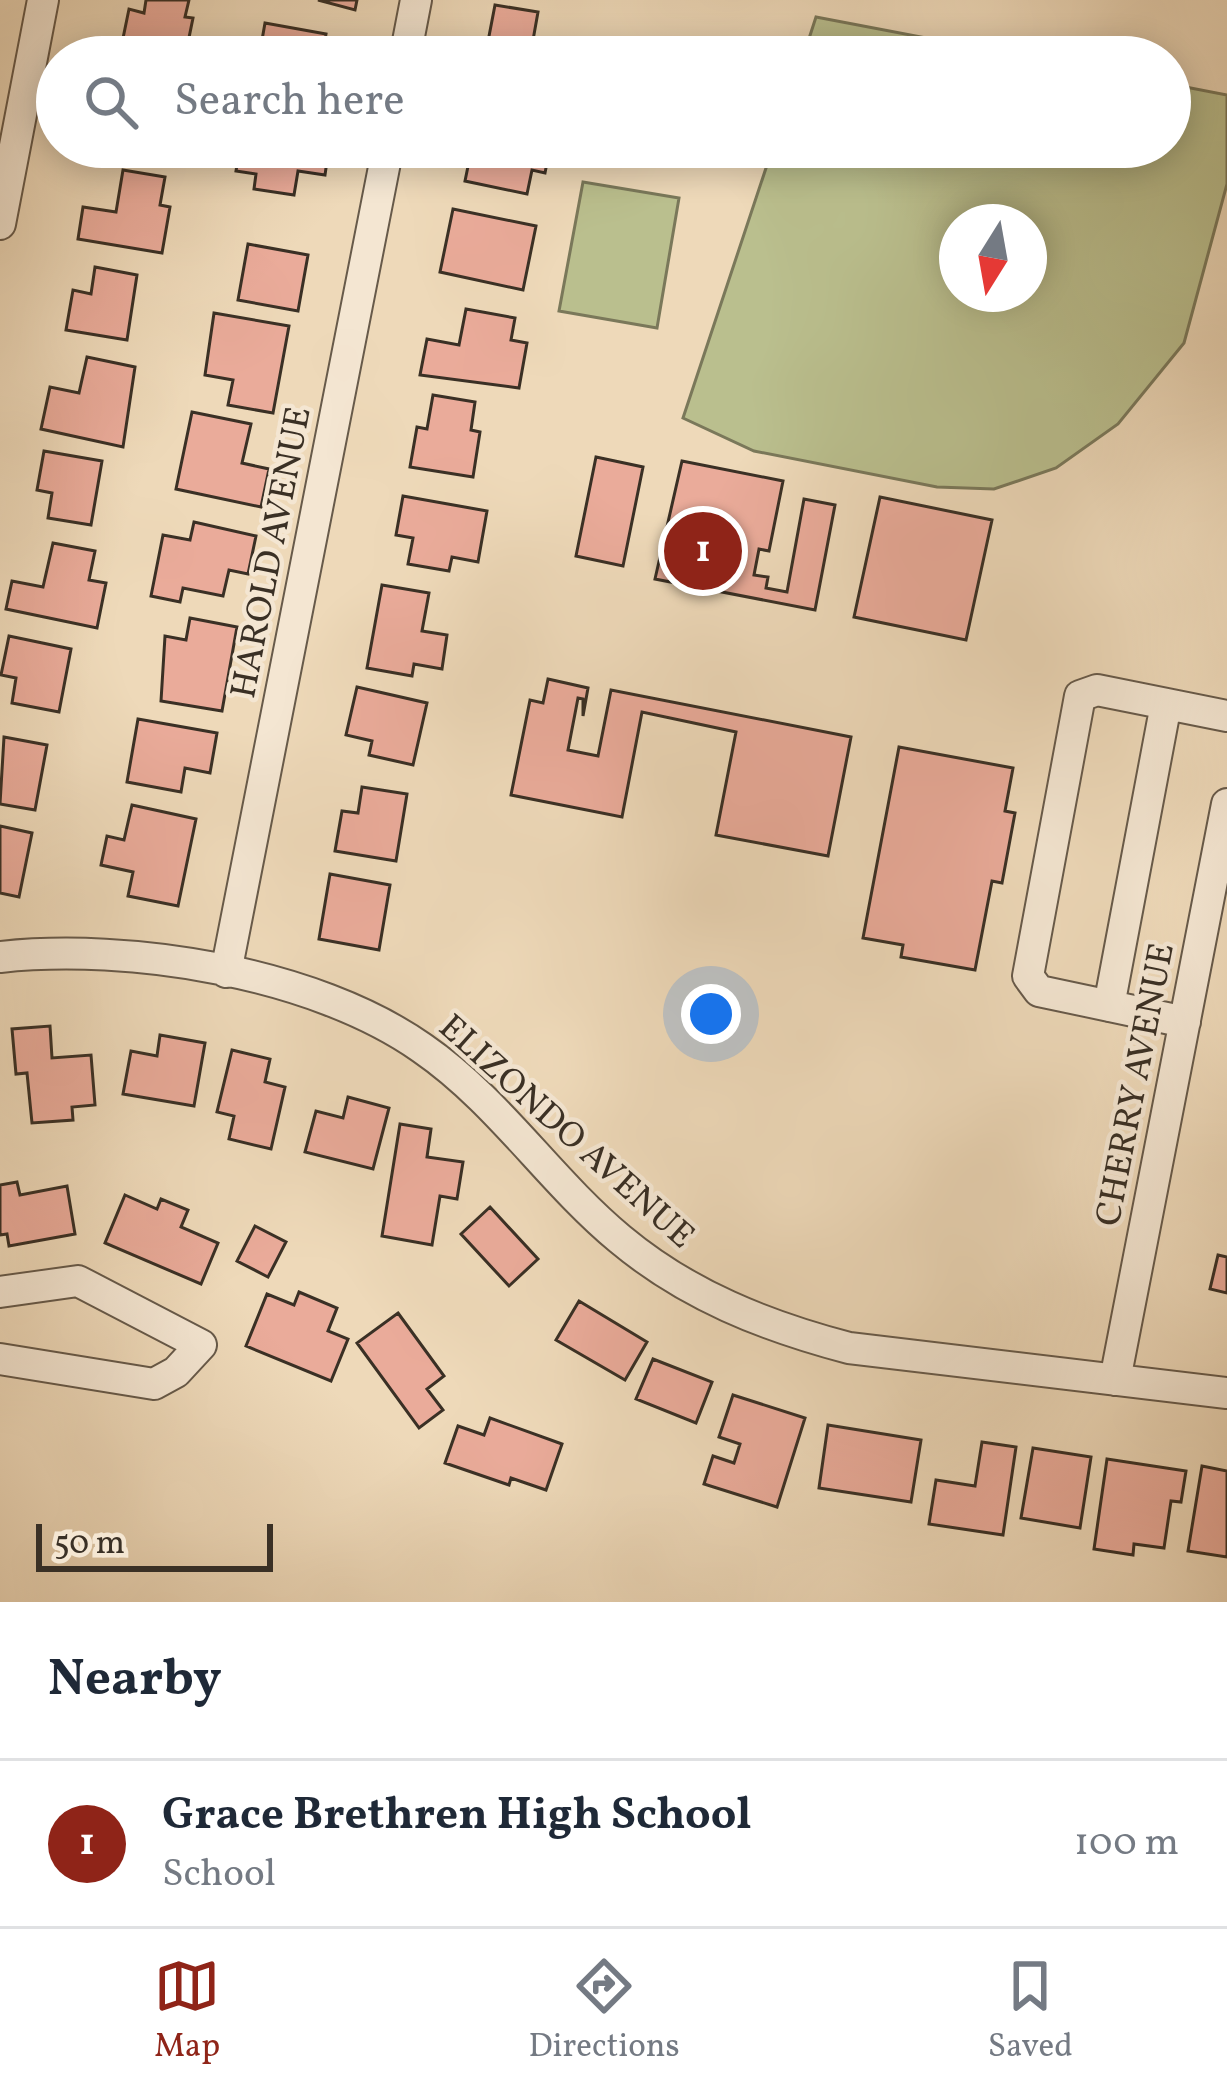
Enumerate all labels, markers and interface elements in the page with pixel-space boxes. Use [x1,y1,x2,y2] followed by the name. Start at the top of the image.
[36,36,1191,168] search box
[78,69,144,135] icon: search
[174,71,405,134] text: Search here
[939,204,1047,312] north arrow
[220,403,326,703] street label: HAROLD AVENUE
[664,506,742,596] pin: 1
[1085,939,1189,1231] street label: CHERRY AVENUE
[681,984,741,1044] your location
[426,1004,704,1262] street label: ELIZONDO AVENUE
[36,1518,273,1571] scale bar
[54,1522,125,1568] text: 50 m
[48,1645,222,1716] text: Nearby
[162,1785,752,1848] text: Grace Brethren High School
[79,1817,95,1871] text: 1
[1074,1817,1179,1871] text: 100 m
[162,1848,276,1902] text: School
[154,1953,220,2071] tab: Map
[528,1953,680,2071] tab: Directions
[988,1953,1073,2071] tab: Saved

